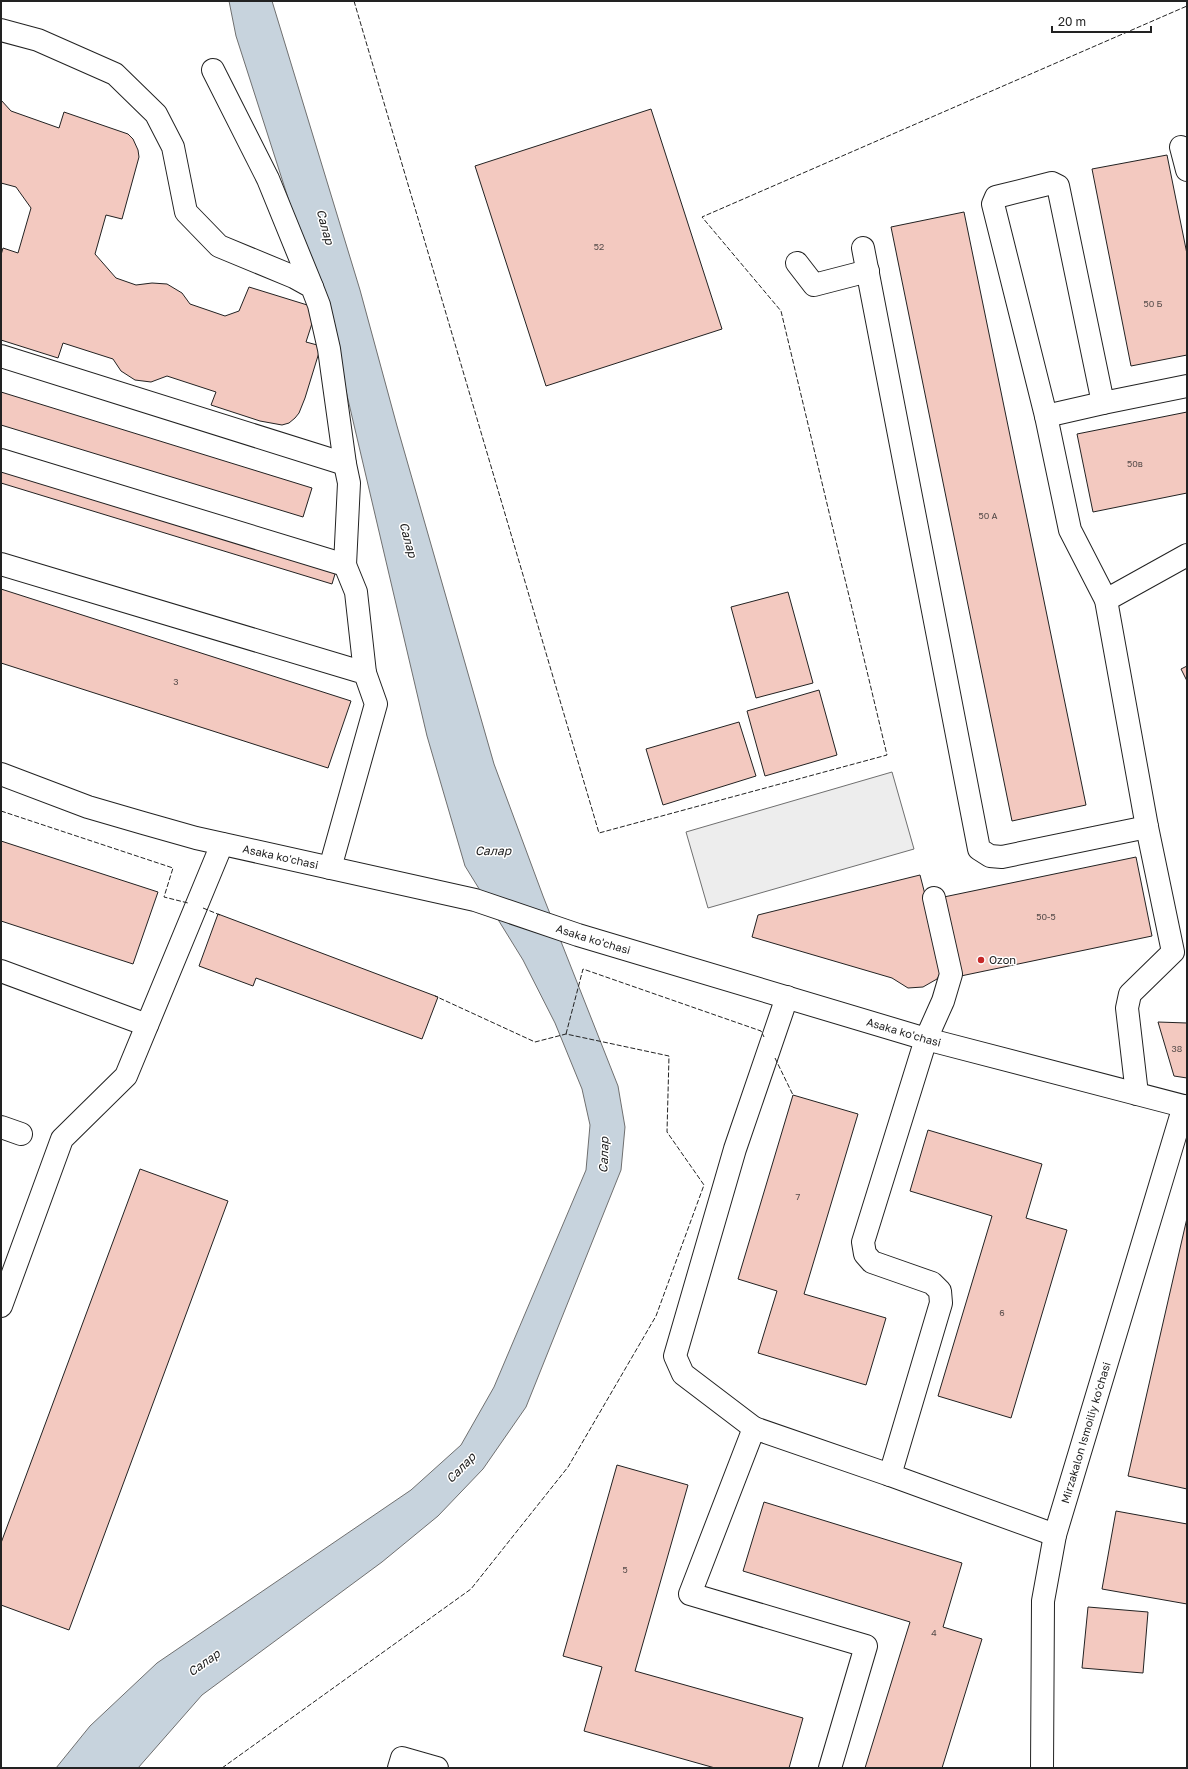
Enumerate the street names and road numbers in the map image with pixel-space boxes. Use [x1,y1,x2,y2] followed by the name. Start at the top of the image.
[242,842,320,871] street label: Asaka ko'chasi
[555,921,632,956] street label: Asaka ko'chasi
[865,1015,943,1049] street label: Asaka ko'chasi
[1058,1360,1113,1505] street label: Mirzakalon Ismoiliy ko'chasi

